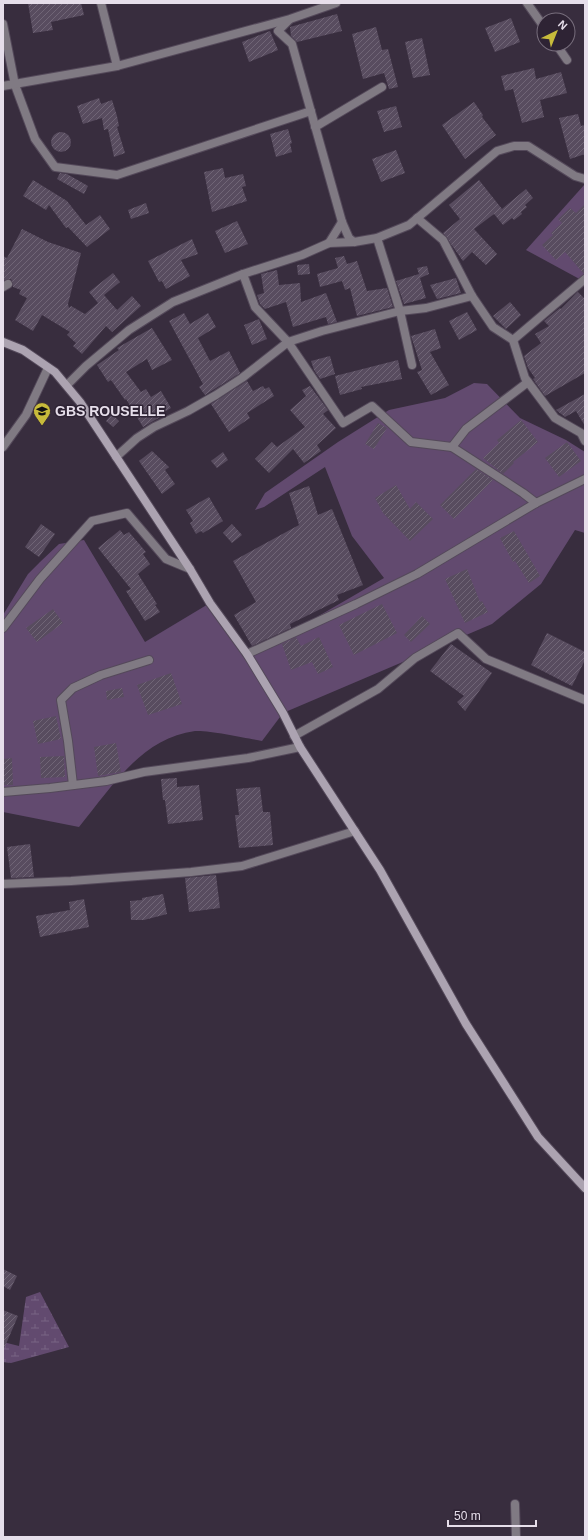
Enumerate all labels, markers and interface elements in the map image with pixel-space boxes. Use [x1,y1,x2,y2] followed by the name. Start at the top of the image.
[536,12,576,52] north arrow
[556,18,570,32] text: N
[32,401,52,426] school or university icon: GBS ROUSELLE
[55,403,165,419] place label: GBS ROUSELLE
[448,1502,536,1528] scale bar
[454,1509,481,1523] text: 50 m

